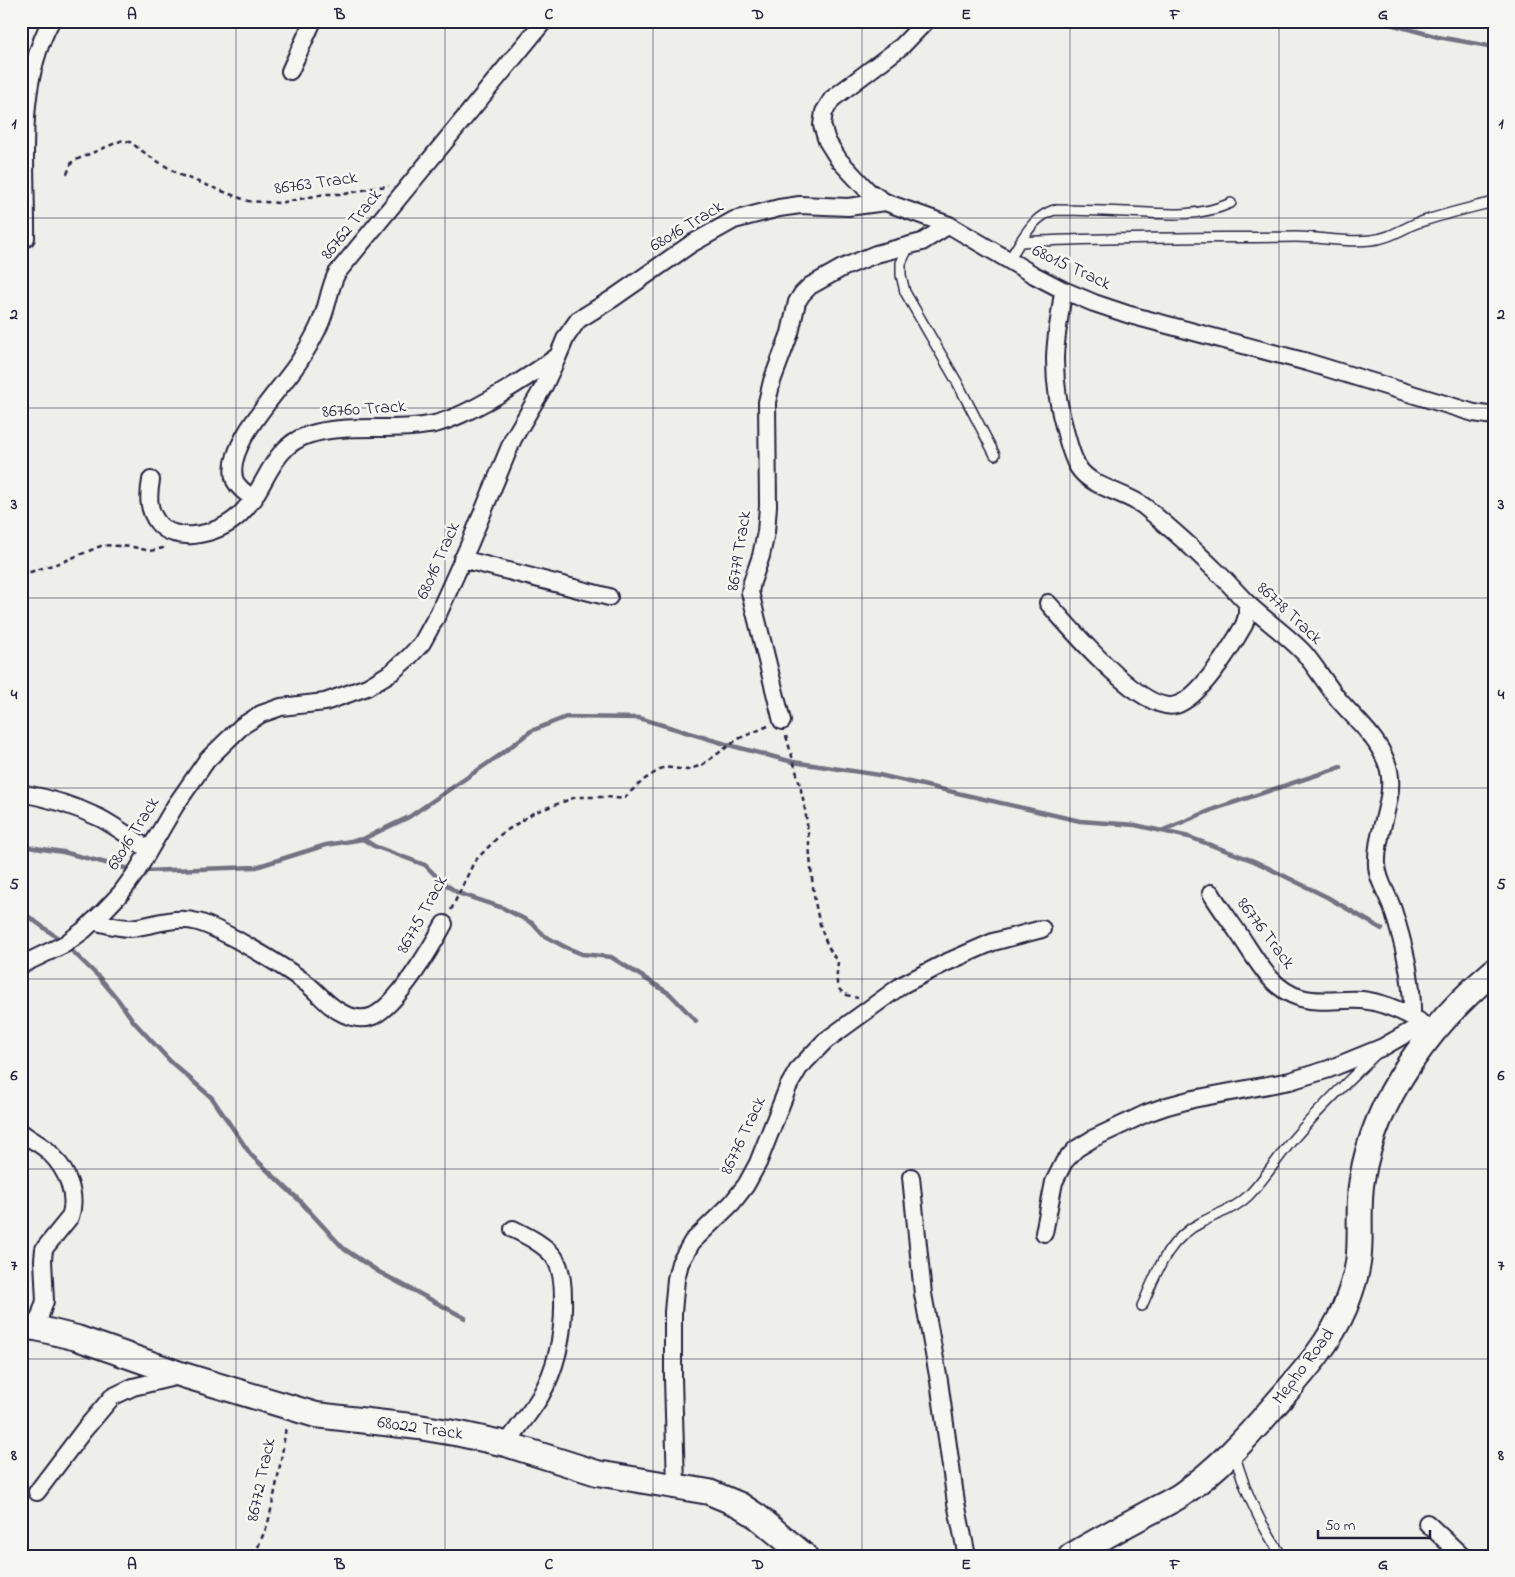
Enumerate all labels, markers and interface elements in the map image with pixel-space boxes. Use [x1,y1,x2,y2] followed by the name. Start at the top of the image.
[127,3,137,27] text: A
[334,3,346,27] text: B
[545,3,554,27] text: C
[751,3,764,27] text: D
[961,3,971,27] text: E
[1169,3,1181,27] text: F
[1378,3,1388,27] text: G
[11,112,17,136] text: 1
[1498,112,1504,136] text: 1
[273,165,359,203] street label: 86763 Track
[315,184,389,266] street label: 86762 Track
[645,195,729,259] street label: 68016 Track
[1027,238,1115,298] street label: 68015 Track
[9,303,18,327] text: 2
[1496,303,1505,327] text: 2
[321,394,407,426] street label: 86760 Track
[10,493,18,517] text: 3
[1497,493,1505,517] text: 3
[721,509,759,593] street label: 86779 Track
[410,518,468,604] street label: 68016 Track
[1250,576,1328,652] street label: 86778 Track
[10,683,18,707] text: 4
[1497,683,1505,707] text: 4
[101,792,167,876] street label: 68016 Track
[391,871,455,959] street label: 86775 Track
[9,873,19,897] text: 5
[1496,873,1506,897] text: 5
[1230,893,1301,975] street label: 86776 Track
[9,1064,18,1088] text: 6
[1496,1064,1505,1088] text: 6
[715,1093,773,1179] street label: 86776 Track
[11,1254,18,1278] text: 7
[1498,1254,1505,1278] text: 7
[1267,1323,1341,1411] street label: Mepho Road
[375,1410,465,1448] street label: 68022 Track
[241,1436,284,1524] street label: 86772 Track
[10,1444,17,1468] text: 8
[1497,1444,1504,1468] text: 8
[1318,1507,1430,1539] scale bar
[1325,1515,1356,1537] text: 50 m
[127,1553,137,1577] text: A
[334,1553,346,1577] text: B
[545,1553,554,1577] text: C
[751,1553,764,1577] text: D
[961,1553,971,1577] text: E
[1169,1553,1181,1577] text: F
[1378,1553,1388,1577] text: G

